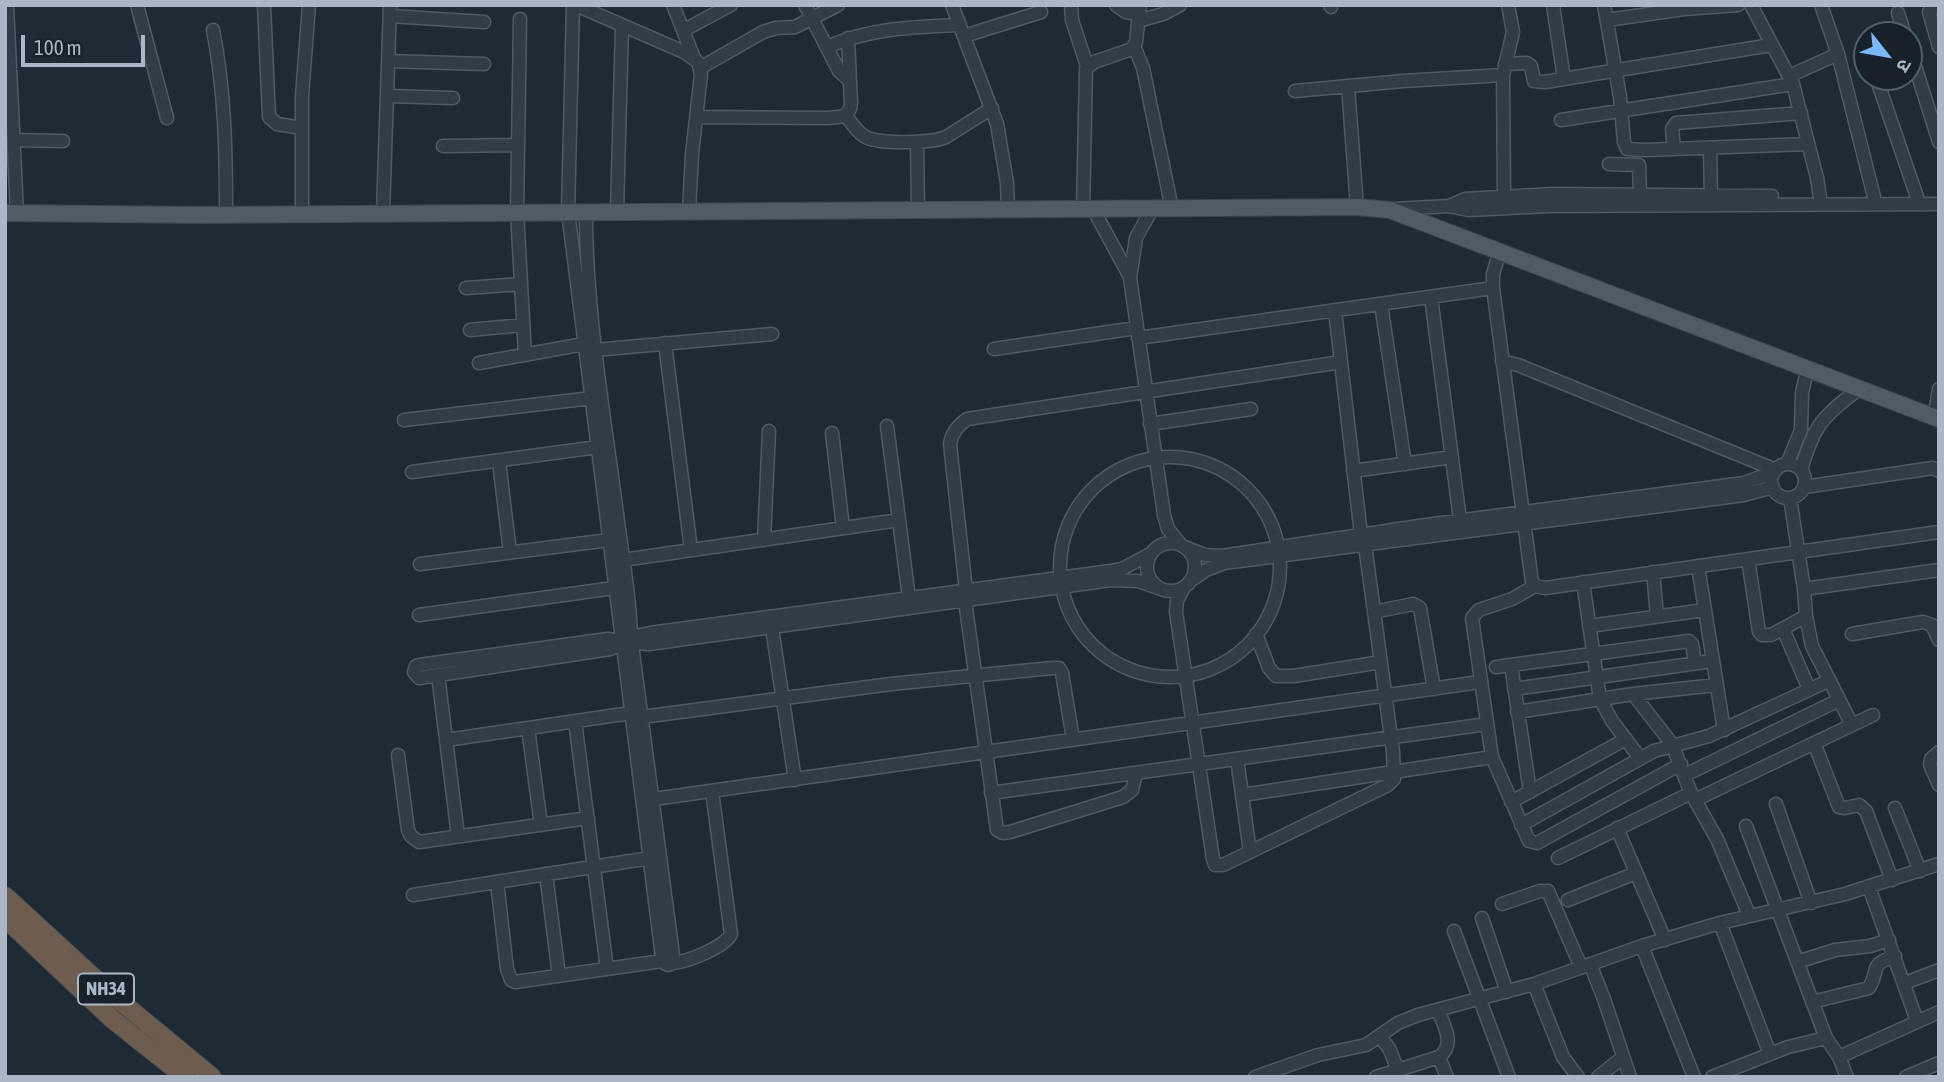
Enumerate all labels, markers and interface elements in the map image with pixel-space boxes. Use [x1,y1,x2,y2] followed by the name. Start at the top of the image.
[24,21,149,65] scale bar
[1853,21,1923,91] north arrow
[34,35,82,59] text: 100 m
[1892,55,1917,76] text: उ
[78,973,134,1004] road number: NH34

